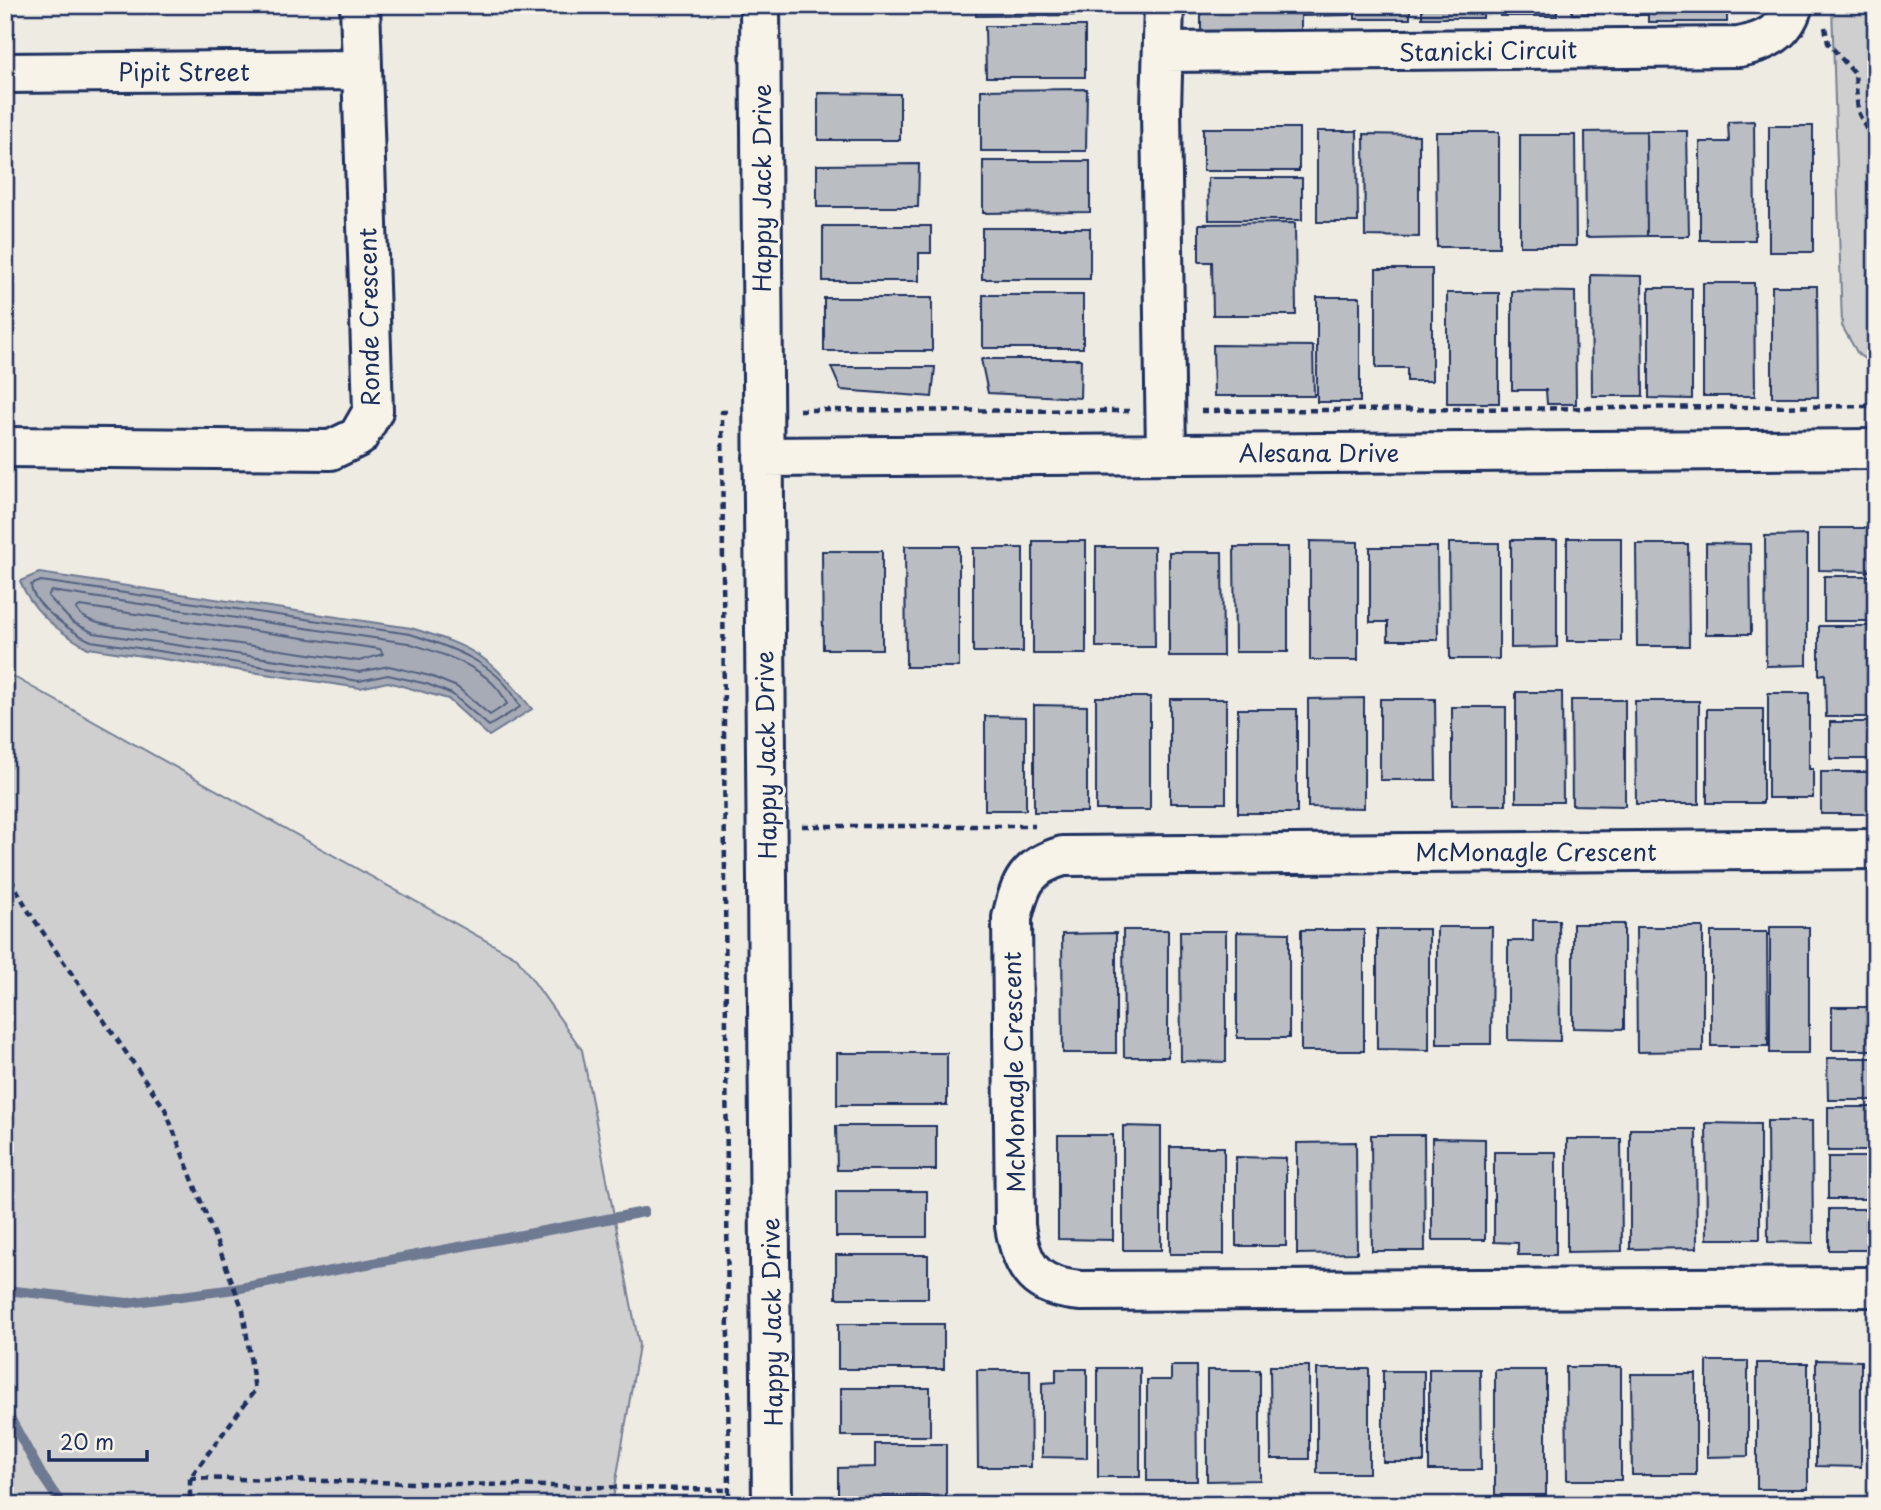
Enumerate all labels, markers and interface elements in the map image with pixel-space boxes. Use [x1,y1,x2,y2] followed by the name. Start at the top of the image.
[1399,30,1578,70] street label: Stanicki Circuit
[118,53,250,89] street label: Pipit Street
[743,84,779,292] street label: Happy Jack Drive
[348,227,388,407] street label: Ronde Crescent
[1239,434,1399,470] street label: Alesana Drive
[745,650,785,860] street label: Happy Jack Drive
[1415,833,1657,869] street label: McMonagle Crescent
[993,951,1033,1193] street label: McMonagle Crescent
[751,1217,791,1427] street label: Happy Jack Drive
[49,1419,147,1463] scale bar
[60,1425,114,1457] text: 20 m

